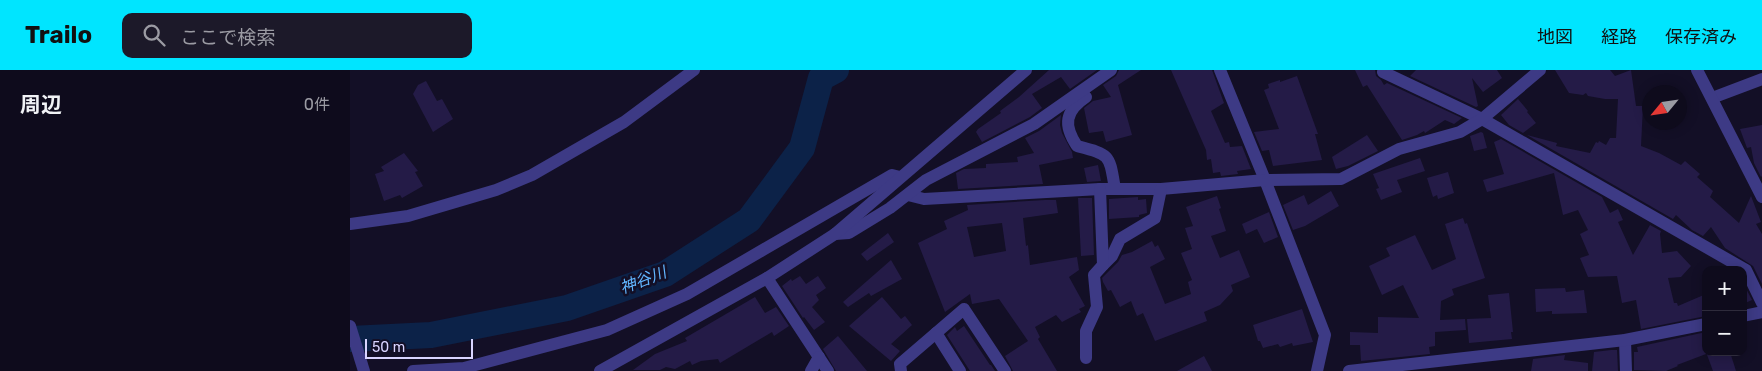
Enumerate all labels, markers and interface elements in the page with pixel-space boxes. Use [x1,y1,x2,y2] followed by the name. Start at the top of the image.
[122,13,472,58] search box
[25,21,92,49] text: Trailo
[140,21,168,49] icon: search
[180,26,275,49] text: ここで検索
[1537,26,1573,48] text: 地図
[1601,26,1637,48] text: 経路
[1665,26,1737,48] text: 保存済み
[1642,85,1687,130] north arrow
[20,92,62,117] text: 周辺
[304,95,330,114] text: 0件
[617,262,671,297] water label: 神谷川
[1702,266,1747,356] map controls
[1702,266,1747,311] button: +
[1702,311,1747,356] button: −
[365,336,472,359] scale bar
[372,339,405,356] text: 50 m

